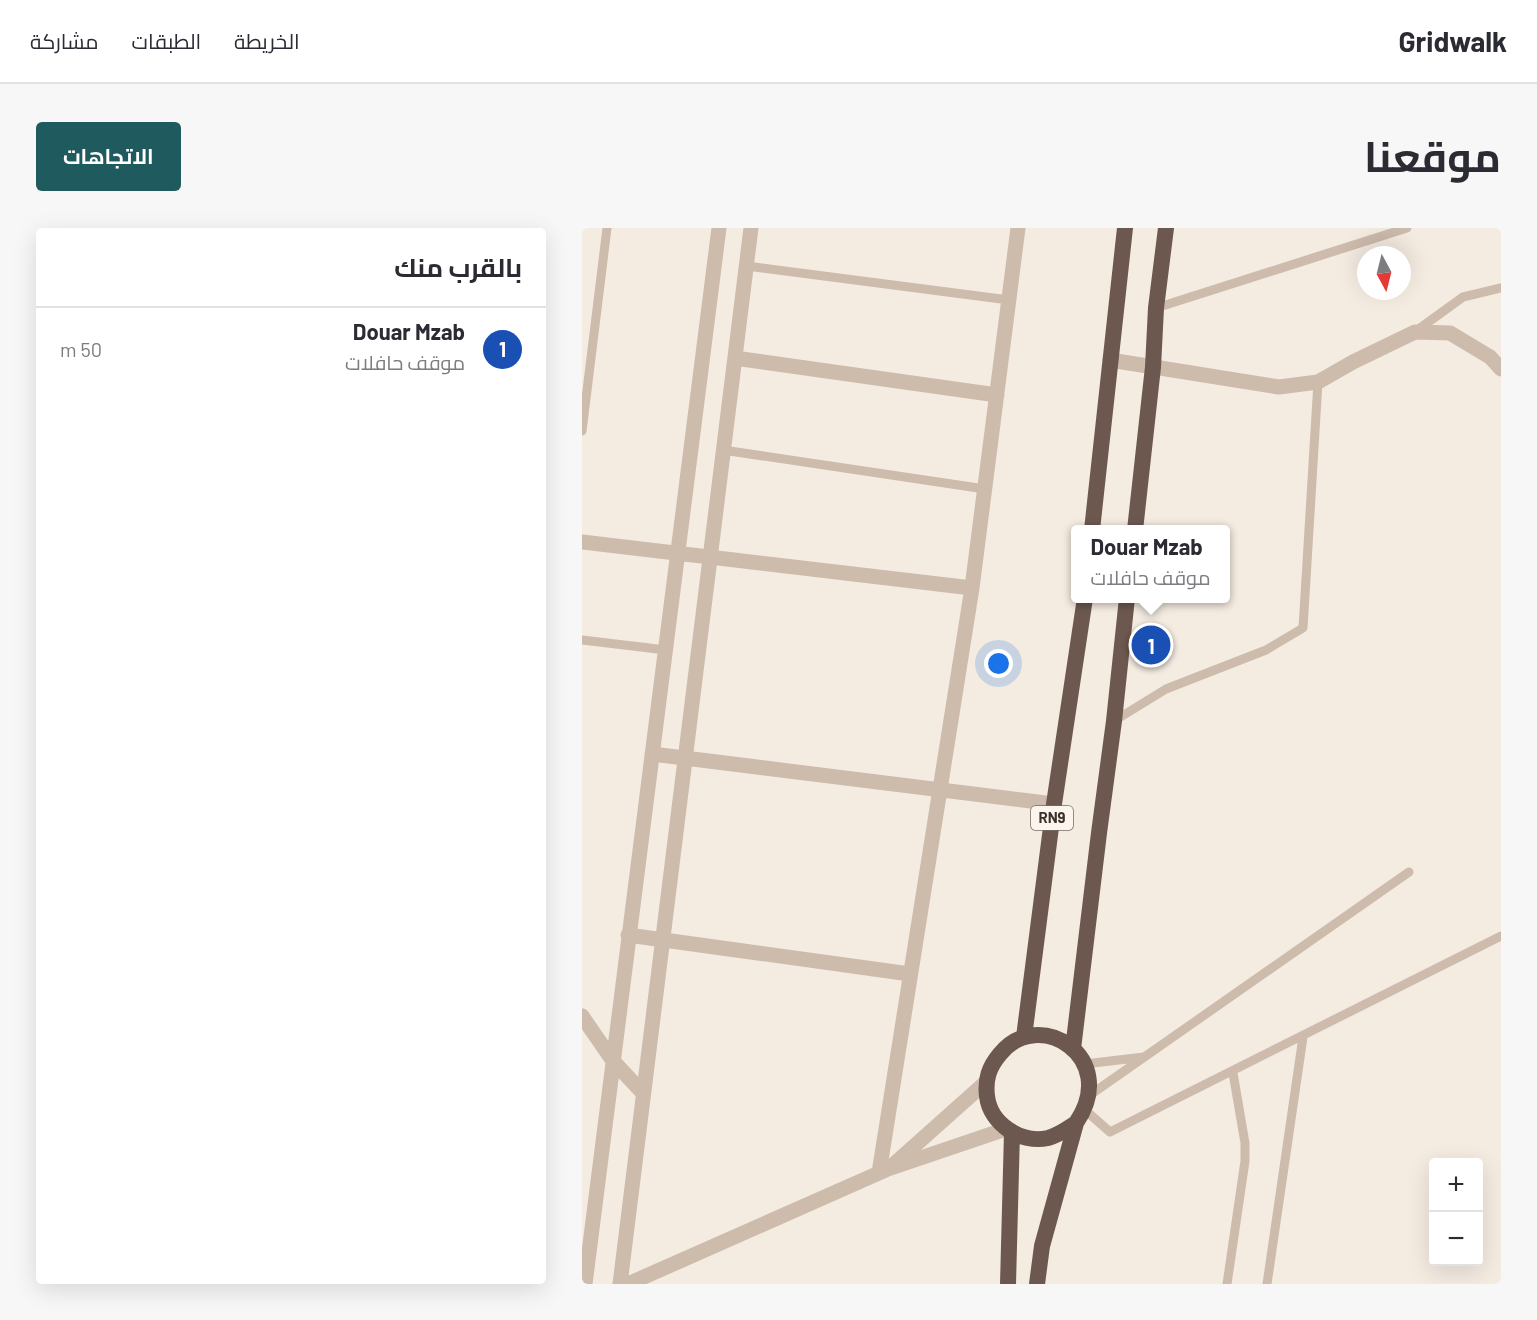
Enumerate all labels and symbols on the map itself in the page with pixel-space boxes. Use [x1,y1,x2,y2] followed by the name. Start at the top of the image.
[1357,246,1411,300] north arrow
[1132,622,1170,668] pin: 1
[984,649,1013,678] your location
[1031,806,1073,830] road number: RN9

